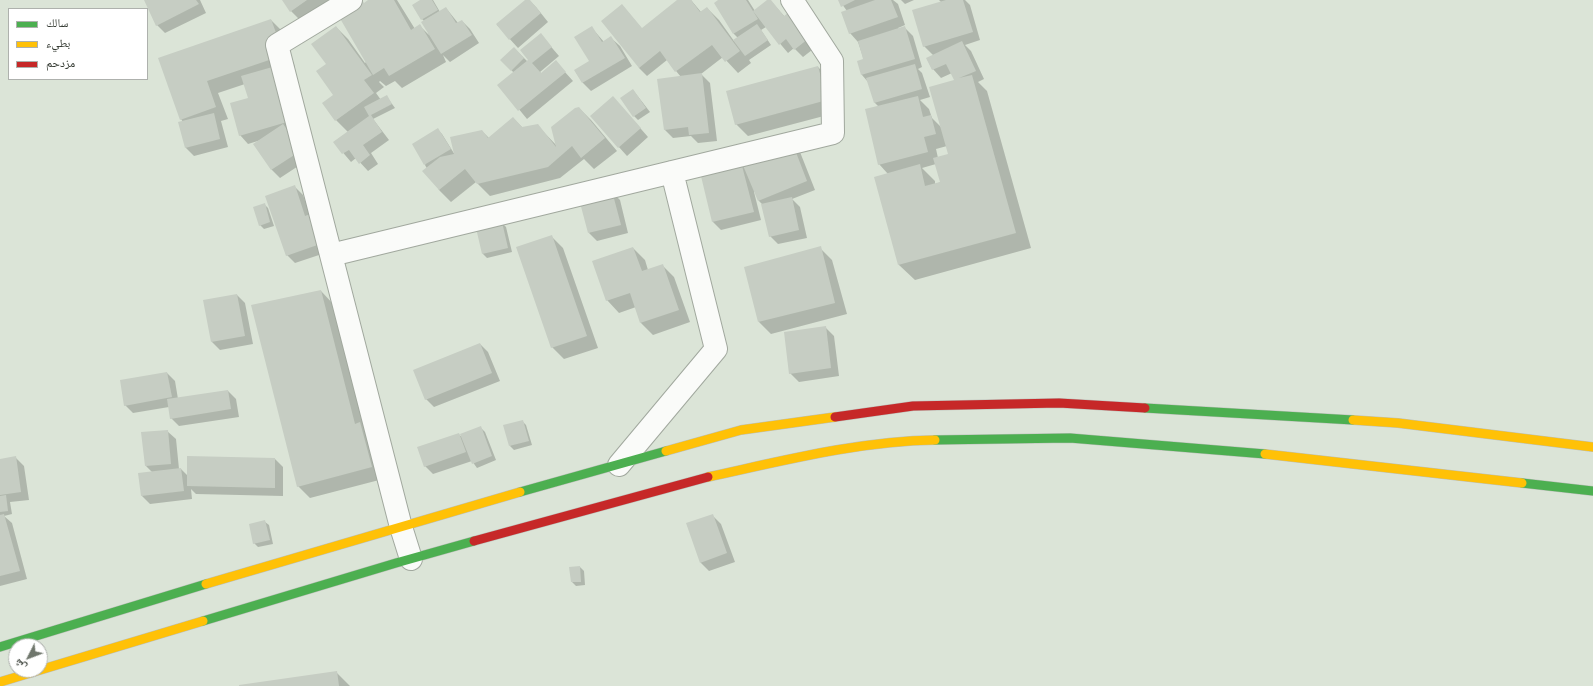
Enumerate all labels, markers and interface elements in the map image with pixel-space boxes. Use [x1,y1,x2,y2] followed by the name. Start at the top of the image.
[8,8,148,80] legend
[46,15,68,31] text: سالك
[46,35,70,51] text: بطيء
[46,55,75,71] text: مزدحم
[8,638,48,678] north arrow
[11,656,29,674] text: ش

